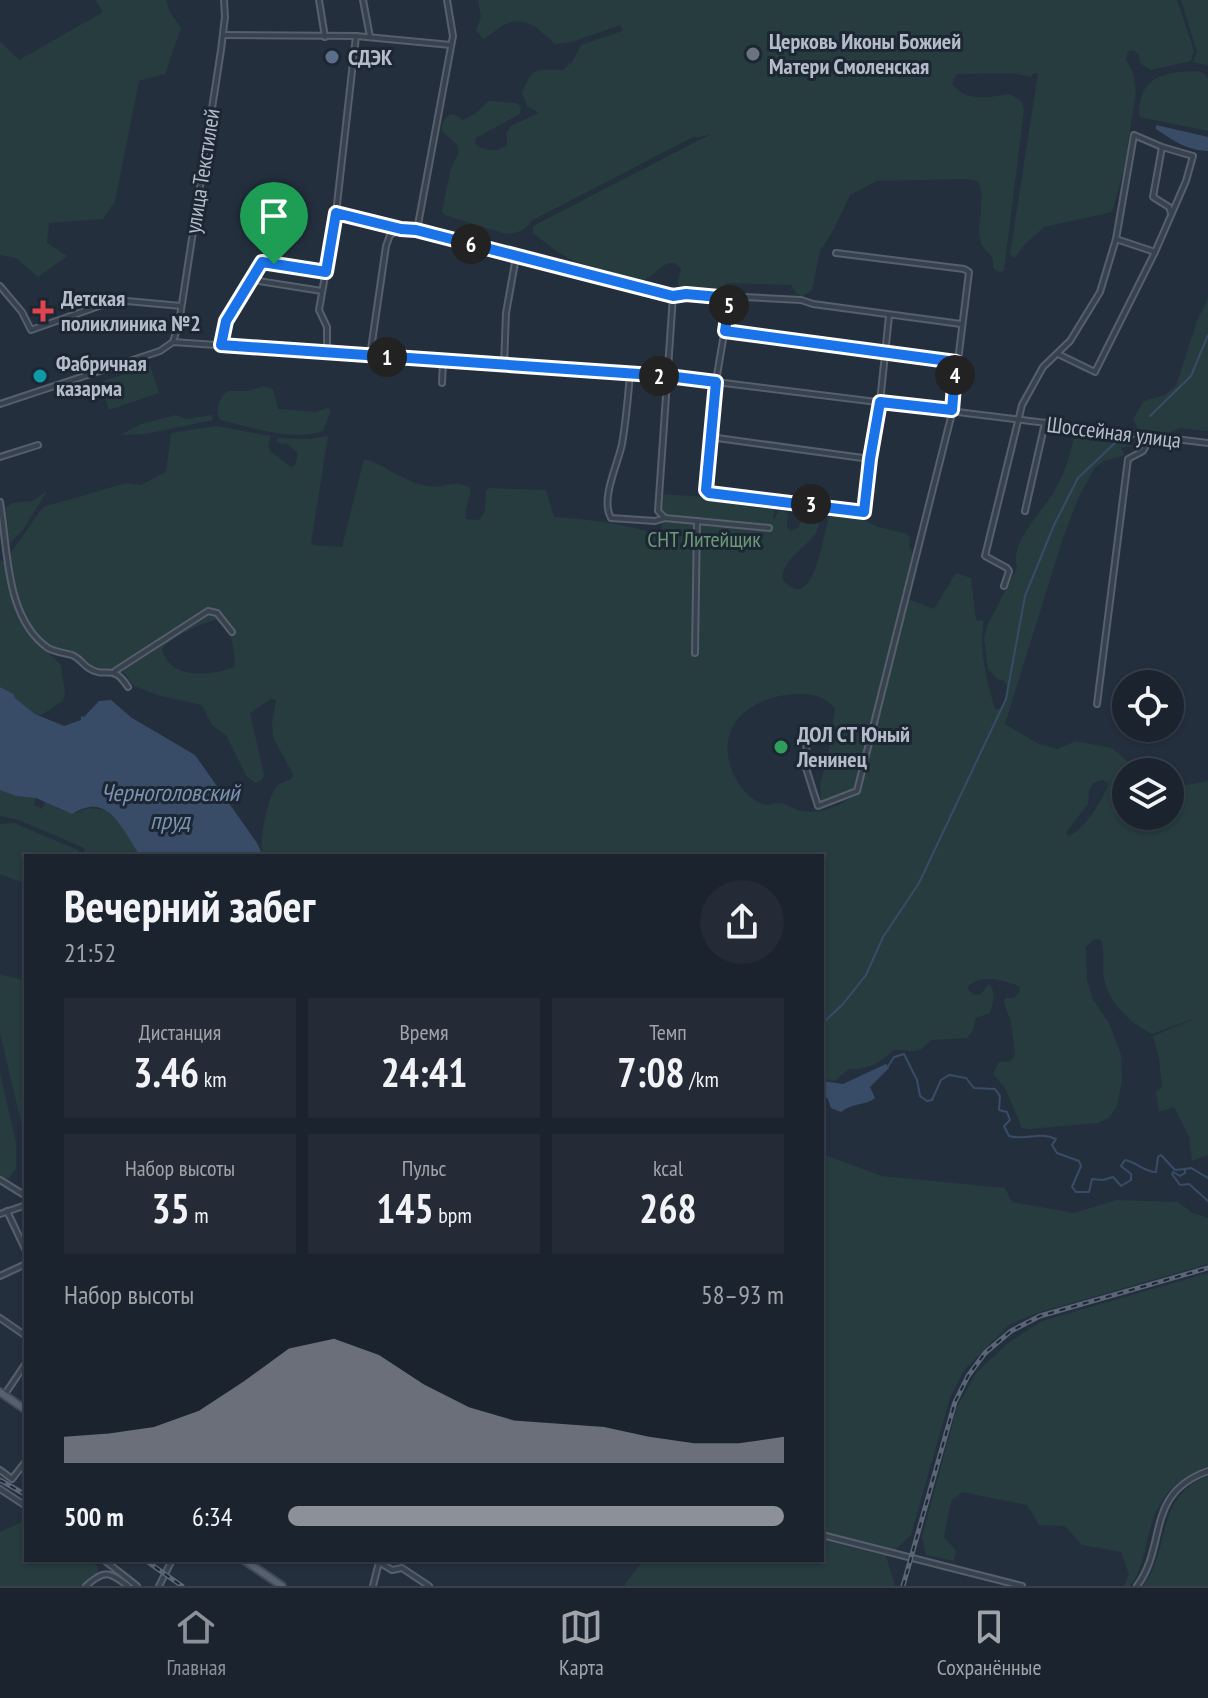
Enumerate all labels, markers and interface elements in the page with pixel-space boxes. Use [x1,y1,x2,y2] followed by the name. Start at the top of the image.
[769,27,961,80] place label: Церковь Иконы Божией Матери Смоленская
[348,43,393,71] place label: СДЭК
[744,45,762,63] marker: Церковь Иконы Божией Матери Смоленская
[323,48,341,66] marker: СДЭК
[178,106,226,236] street label: улица Текстилей
[240,182,308,264] pin
[252,194,296,238] icon: arrive
[451,224,491,264] pin: 6
[466,230,476,258] text: 6
[61,284,201,337] place label: Детская поликлиника №2
[709,285,749,325] pin: 5
[724,291,734,319] text: 5
[32,300,54,322] marker: Детская поликлиника №2
[367,337,407,377] pin: 1
[382,343,392,371] text: 1
[56,349,147,402] place label: Фабричная казарма
[935,355,975,395] pin: 4
[639,356,679,396] pin: 2
[950,361,960,389] text: 4
[654,362,664,390] text: 2
[31,367,49,385] marker: Фабричная казарма
[1045,410,1183,454] street label: Шоссейная улица
[791,484,831,524] pin: 3
[806,490,816,518] text: 3
[647,525,761,553] park label: СНТ Литейщик
[1112,670,1184,830] map controls
[1112,670,1184,742] button: locate
[796,720,910,773] place label: ДОЛ СТ Юный Ленинец
[772,738,790,756] marker: ДОЛ СТ Юный Ленинец
[1112,758,1184,830] button: layers
[101,777,242,836] water label: Черноголовский пруд
[64,877,315,934] text: Вечерний забег
[700,880,784,964] button: share
[64,936,116,969] text: 21:52
[139,1018,221,1046] text: Дистанция
[399,1018,449,1046] text: Время
[649,1018,687,1046] text: Темп
[133,1046,199,1098] text: 3.46
[381,1046,467,1098] text: 24:41
[617,1046,685,1098] text: 7:08
[199,1065,227,1093] text: km
[685,1065,719,1093] text: /km
[125,1154,235,1182] text: Набор высоты
[402,1154,446,1182] text: Пульс
[653,1154,683,1182] text: kcal
[151,1182,190,1234] text: 35
[376,1182,434,1234] text: 145
[639,1182,697,1234] text: 268
[190,1201,209,1229] text: m
[434,1201,472,1229] text: bpm
[64,1278,194,1311] text: Набор высоты
[701,1278,784,1311] text: 58–93 m
[64,1500,124,1533] text: 500 m
[192,1500,232,1533] text: 6:34
[167,1605,226,1681] tab: Главная
[559,1605,604,1681] tab: Карта
[937,1605,1042,1681] tab: Сохранённые

